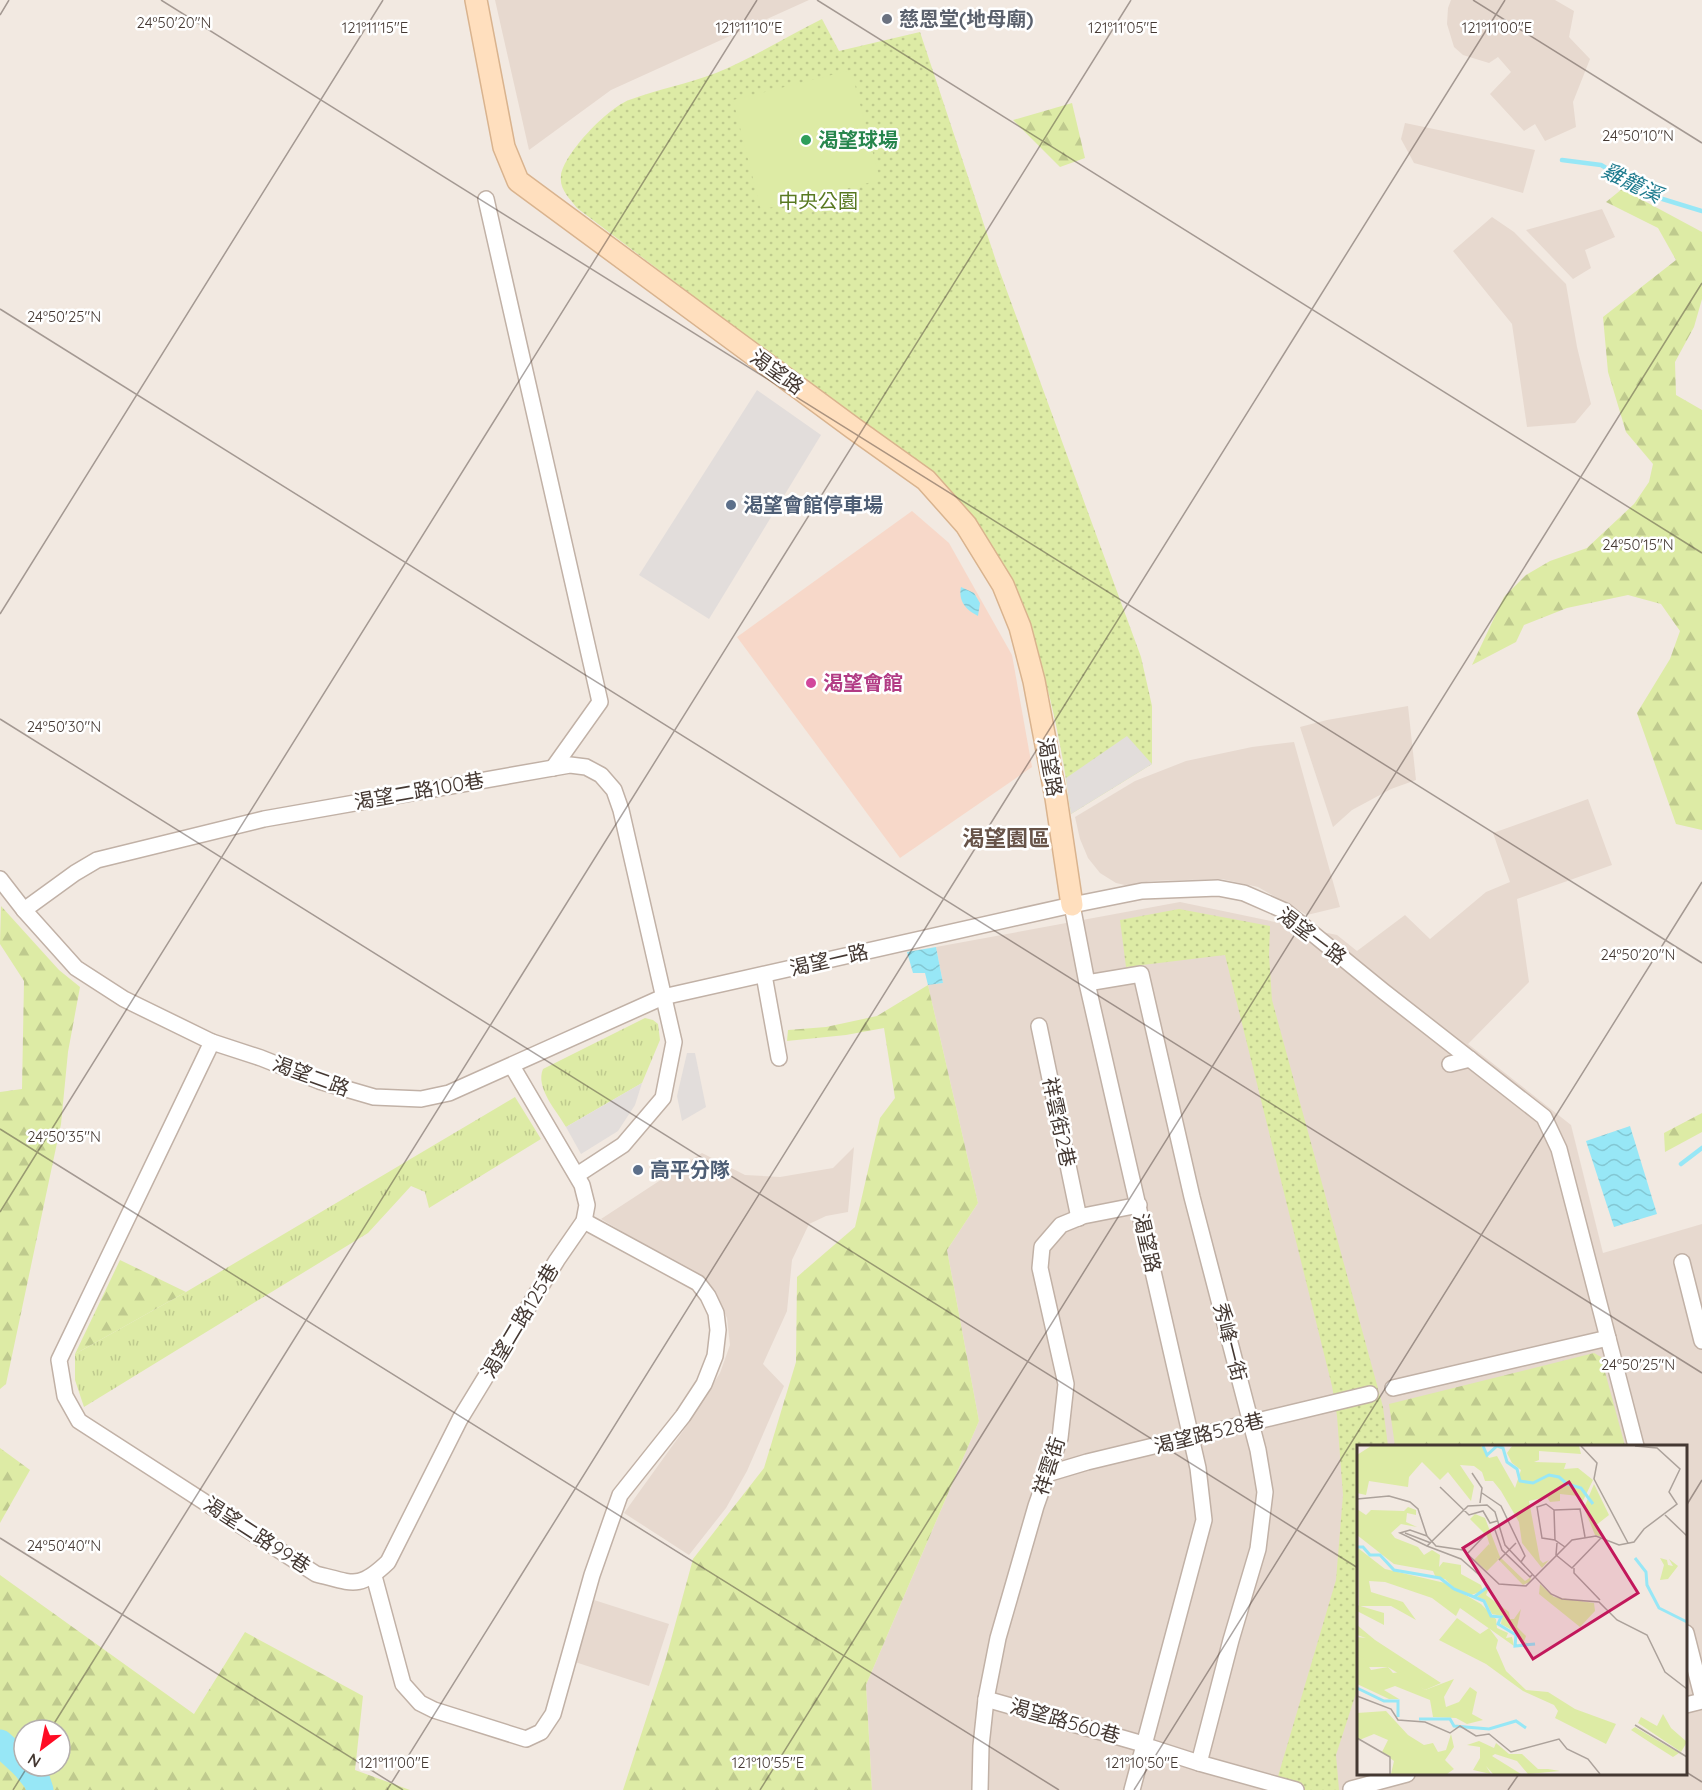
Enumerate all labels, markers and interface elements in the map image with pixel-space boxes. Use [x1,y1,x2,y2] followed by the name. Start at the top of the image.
[899,6,1033,31] place label: 慈恩堂(地母廟)
[880,12,894,26] marker: 慈恩堂(地母廟)
[137,13,211,32] text: 24°50'20"N
[342,18,408,37] text: 121°11'15"E
[715,18,783,37] text: 121°11'10"E
[1088,18,1158,37] text: 121°11'05"E
[1462,18,1532,37] text: 121°11'00"E
[1602,126,1674,145] text: 24°50'10"N
[818,127,898,152] place label: 渴望球場
[799,133,813,147] marker: 渴望球場
[1598,157,1669,209] water label: 雞籠溪
[778,188,858,213] park label: 中央公園
[27,307,101,326] text: 24°50'25"N
[746,344,809,399] street label: 渴望路
[743,492,883,517] place label: 渴望會館停車場
[724,498,738,512] marker: 渴望會館停車場
[1602,535,1674,554] text: 24°50'15"N
[823,670,903,695] place label: 渴望會館
[804,676,818,690] marker: 渴望會館
[27,717,101,736] text: 24°50'30"N
[1033,735,1068,799] street label: 渴望路
[352,767,486,814] street label: 渴望二路100巷
[962,824,1050,852] district label: 渴望園區
[1273,902,1352,970] street label: 渴望一路
[787,938,871,981] street label: 渴望一路
[1601,945,1675,964] text: 24°50'20"N
[269,1050,353,1101] street label: 渴望二路
[1038,1075,1081,1169] street label: 祥雲街2巷
[27,1127,101,1146] text: 24°50'35"N
[650,1157,730,1182] place label: 高平分隊
[631,1163,645,1177] marker: 高平分隊
[1129,1211,1166,1275] street label: 渴望路
[476,1259,564,1383] street label: 渴望二路125巷
[1209,1300,1252,1384] street label: 秀峰一街
[1601,1355,1675,1374] text: 24°50'25"N
[1151,1407,1267,1458] street label: 渴望路528巷
[1027,1433,1070,1498] street label: 祥雲街
[1357,1445,1687,1775] inset map
[199,1491,315,1578] street label: 渴望二路99巷
[27,1536,101,1555] text: 24°50'40"N
[1007,1693,1123,1748] street label: 渴望路560巷
[12,1718,72,1778] north arrow
[24,1749,44,1772] text: N
[359,1753,429,1772] text: 121°11'00"E
[732,1753,804,1772] text: 121°10'55"E
[1105,1753,1179,1772] text: 121°10'50"E

